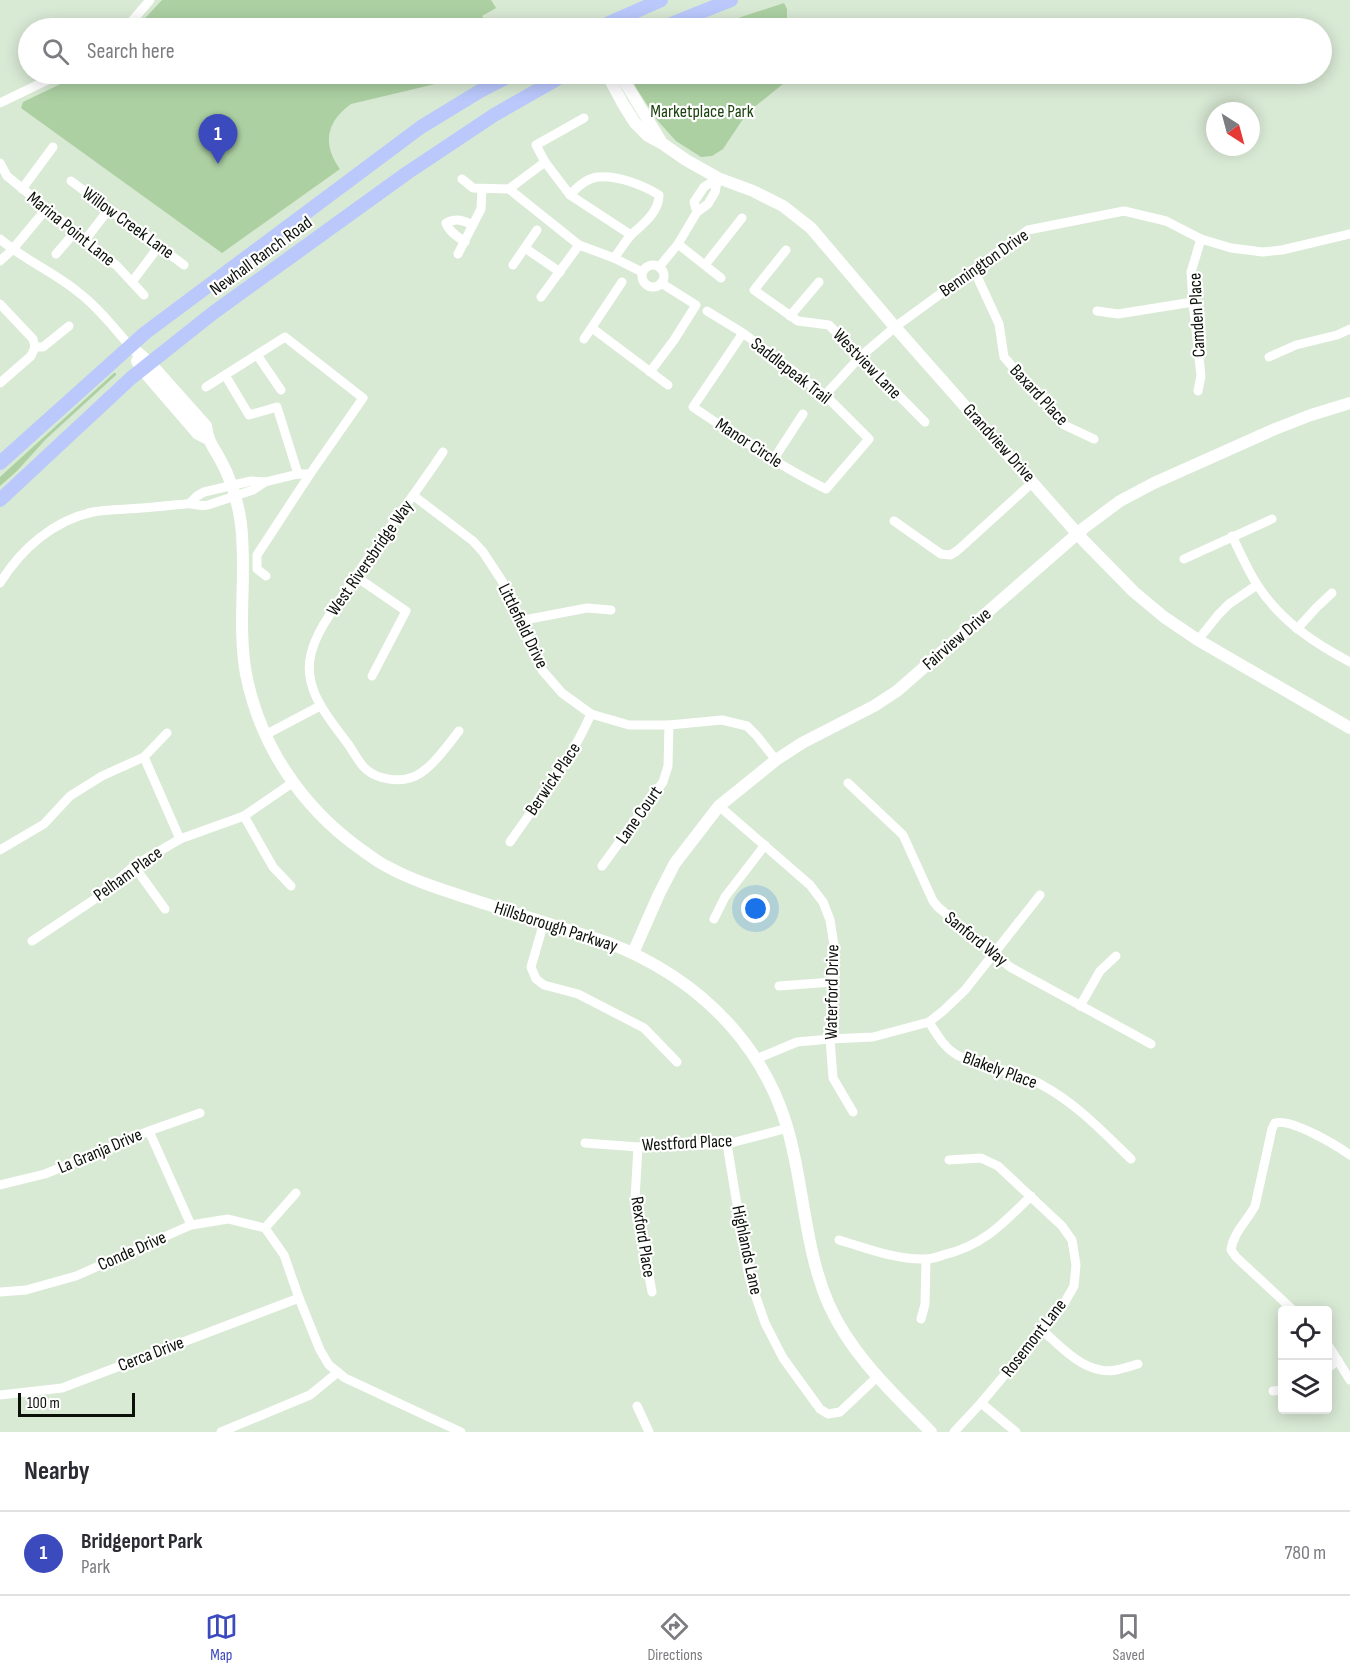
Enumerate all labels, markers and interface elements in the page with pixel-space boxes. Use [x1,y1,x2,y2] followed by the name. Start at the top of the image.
[18,18,1332,84] search box
[39,35,72,68] icon: search
[87,38,174,65] text: Search here
[650,101,754,122] park label: Marketplace Park
[1206,102,1260,156] north arrow
[198,114,238,164] pin: 1
[78,183,178,263] street label: Willow Creek Lane
[23,187,119,271] street label: Marina Point Lane
[206,212,316,300] street label: Newhall Ranch Road
[936,225,1032,301] street label: Bennington Drive
[1184,272,1210,358] street label: Camden Place
[828,324,906,404] street label: Westview Lane
[747,333,835,409] street label: Saddlepeak Trail
[1005,360,1073,430] street label: Baxard Place
[958,400,1040,486] street label: Grandview Drive
[712,414,786,472] street label: Manor Circle
[322,496,418,620] street label: West Riversbridge Way
[493,580,553,672] street label: Littlefield Drive
[918,604,996,674] street label: Fairview Drive
[521,739,585,819] street label: Berwick Place
[612,782,667,848] street label: Lane Court
[90,842,166,906] street label: Pelham Place
[741,894,770,923] your location
[492,897,620,957] street label: Hillsborough Parkway
[940,907,1012,971] street label: Sanford Way
[821,944,843,1040] street label: Waterford Drive
[960,1047,1040,1093] street label: Blakely Place
[55,1124,145,1178] street label: La Granja Drive
[641,1130,733,1156] street label: Westford Place
[626,1195,660,1279] street label: Rexford Place
[727,1203,767,1297] street label: Highlands Lane
[94,1227,170,1275] street label: Conde Drive
[997,1295,1071,1381] street label: Rosemont Lane
[1278,1306,1332,1414] map controls
[1278,1306,1332,1360] button: locate
[115,1332,187,1376] street label: Cerca Drive
[1278,1360,1332,1414] button: layers
[18,1390,135,1418] scale bar
[27,1394,60,1413] text: 100 m
[24,1456,90,1487] text: Nearby
[81,1528,203,1555] text: Bridgeport Park
[40,1541,47,1565] text: 1
[1284,1541,1326,1565] text: 780 m
[81,1555,110,1579] text: Park
[205,1610,238,1665] tab: Map
[647,1610,703,1665] tab: Directions
[1112,1610,1145,1665] tab: Saved

